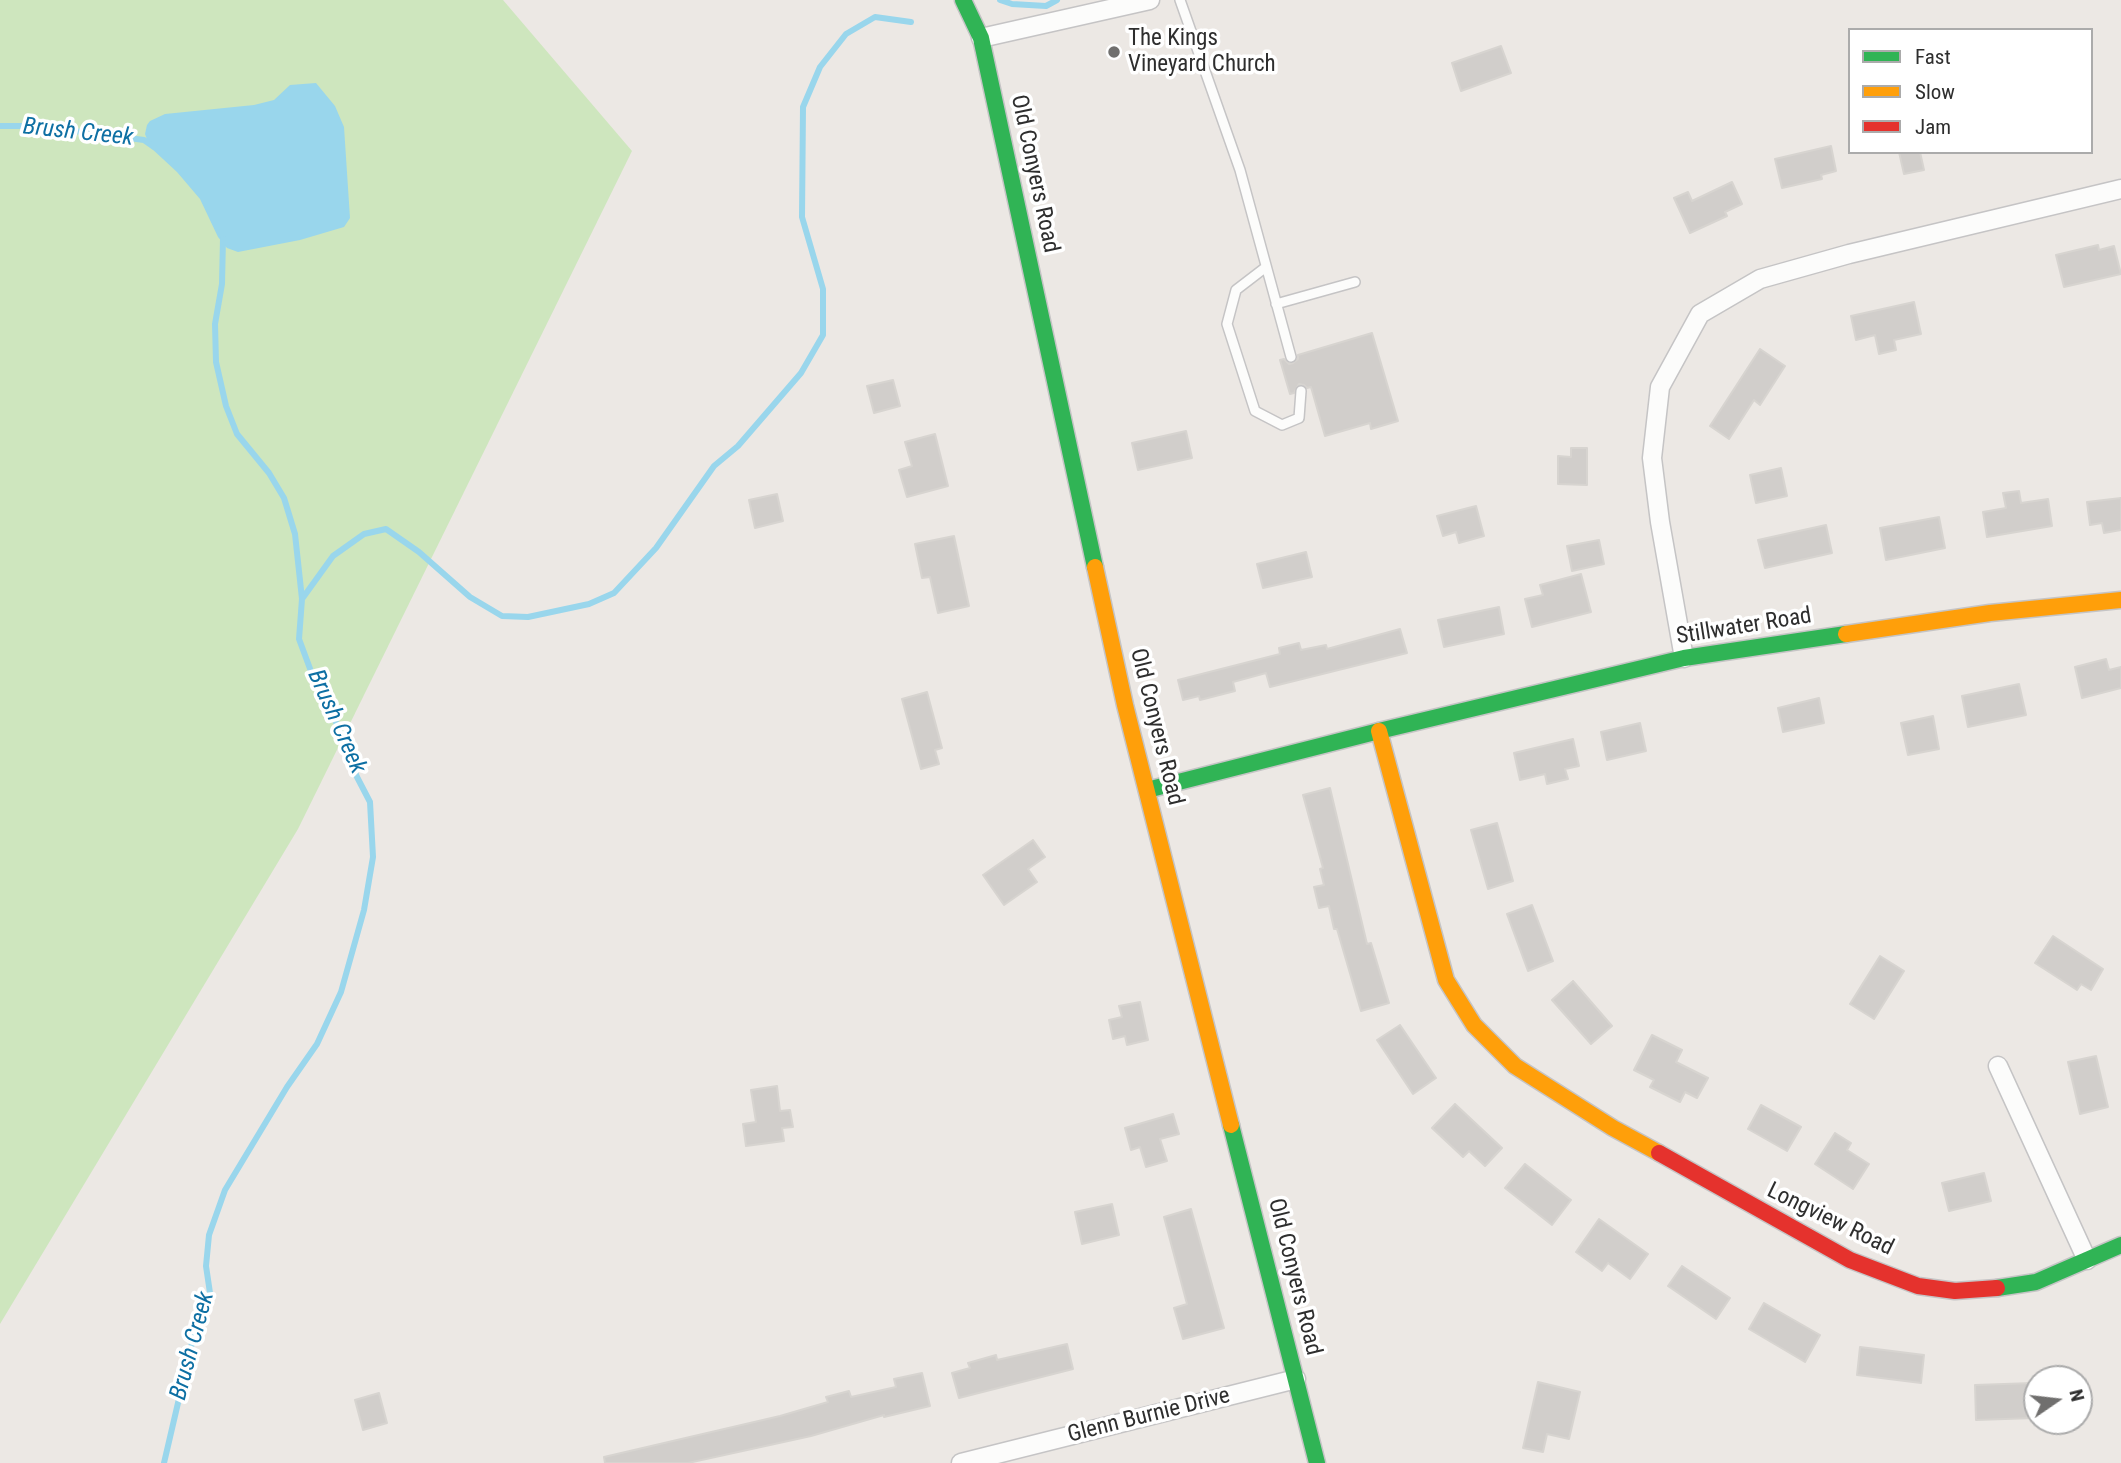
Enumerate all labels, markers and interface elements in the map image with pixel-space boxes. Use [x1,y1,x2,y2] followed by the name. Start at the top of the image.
[1128,25,1276,79] place label: The Kings Vineyard Church
[1848,28,2093,154] legend
[1106,44,1122,60] marker: The Kings Vineyard Church
[1915,45,1951,69] text: Fast
[1915,80,1955,104] text: Slow
[1004,93,1064,255] street label: Old Conyers Road
[21,113,135,153] water label: Brush Creek
[1915,115,1951,139] text: Jam
[1674,603,1814,651] street label: Stillwater Road
[1123,646,1189,808] street label: Old Conyers Road
[300,666,372,778] water label: Brush Creek
[1762,1178,1898,1262] street label: Longview Road
[1261,1196,1327,1358] street label: Old Conyers Road
[165,1289,221,1403] water label: Brush Creek
[2023,1365,2093,1435] north arrow
[1065,1382,1233,1450] street label: Glenn Burnie Drive
[2064,1387,2089,1404] text: N

